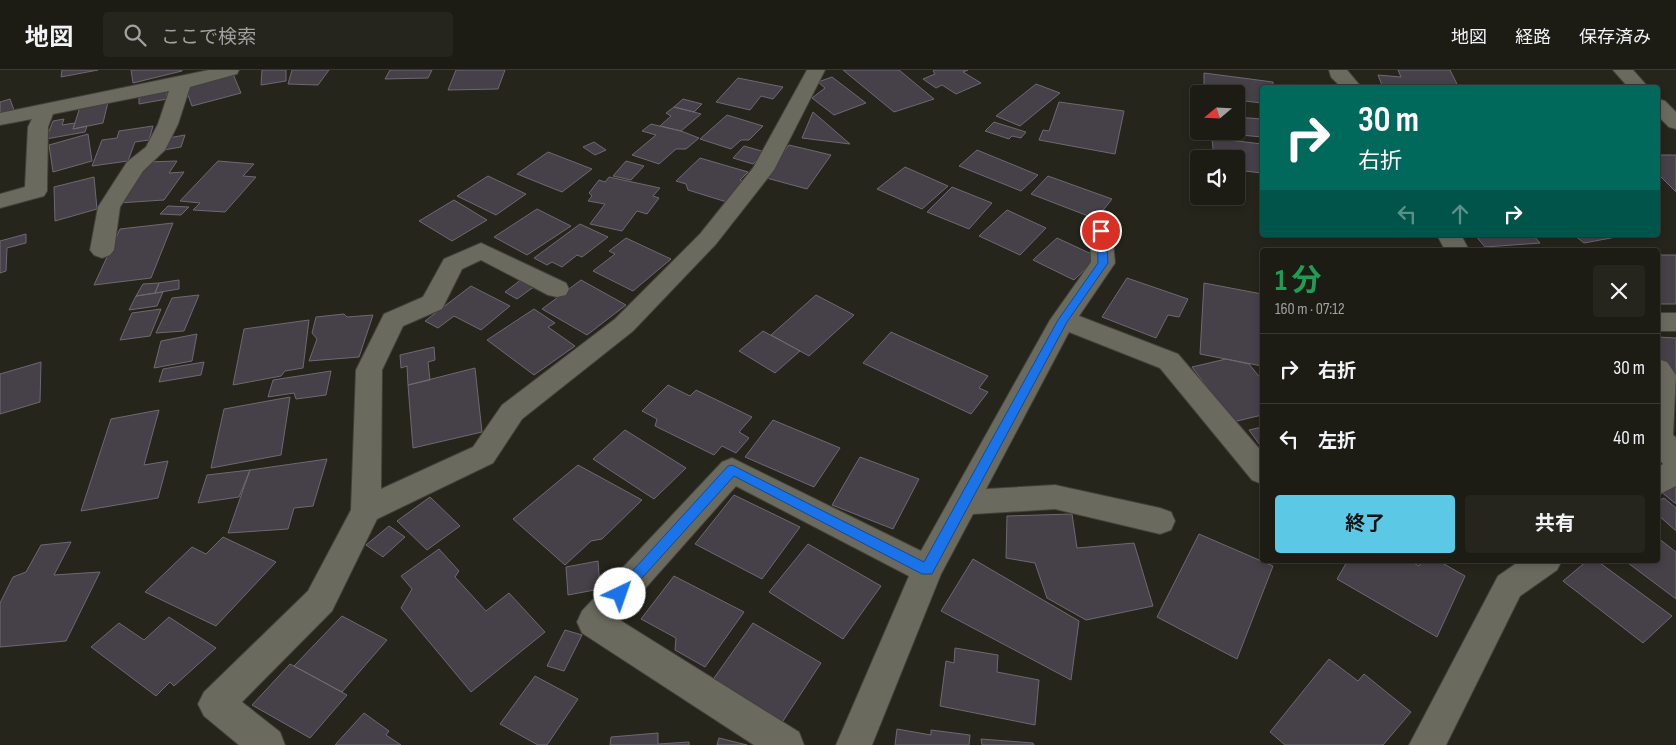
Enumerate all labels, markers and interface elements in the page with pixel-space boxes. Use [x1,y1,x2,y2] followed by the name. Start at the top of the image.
[103,12,453,57] search box
[121,21,149,49] icon: search
[25,23,73,52] text: 地図
[161,26,256,49] text: ここで検索
[1451,27,1487,48] text: 地図
[1515,27,1551,48] text: 経路
[1579,27,1651,48] text: 保存済み
[1190,85,1245,140] north arrow
[1190,85,1245,205] map controls
[1358,99,1419,142] text: 30 m
[1275,105,1340,170] icon: right
[1358,148,1402,175] text: 右折
[1190,150,1245,205] button: sound
[1393,200,1421,228] icon: left
[1446,200,1474,228] icon: ahead
[1499,200,1527,228] icon: right
[1080,210,1122,252] pin
[1087,217,1115,245] icon: arrive
[1275,263,1321,299] text: 1 分
[1593,265,1645,317] button: close
[1275,300,1345,319] text: 160 m · 07:12
[1275,355,1303,383] icon: right
[1613,357,1645,380] text: 30 m
[1318,360,1356,383] text: 右折
[1275,425,1303,453] icon: left
[1613,427,1645,450] text: 40 m
[1318,430,1356,453] text: 左折
[1275,495,1455,553] button: 終了
[1465,495,1645,553] button: 共有
[593,567,645,619] position arrow

